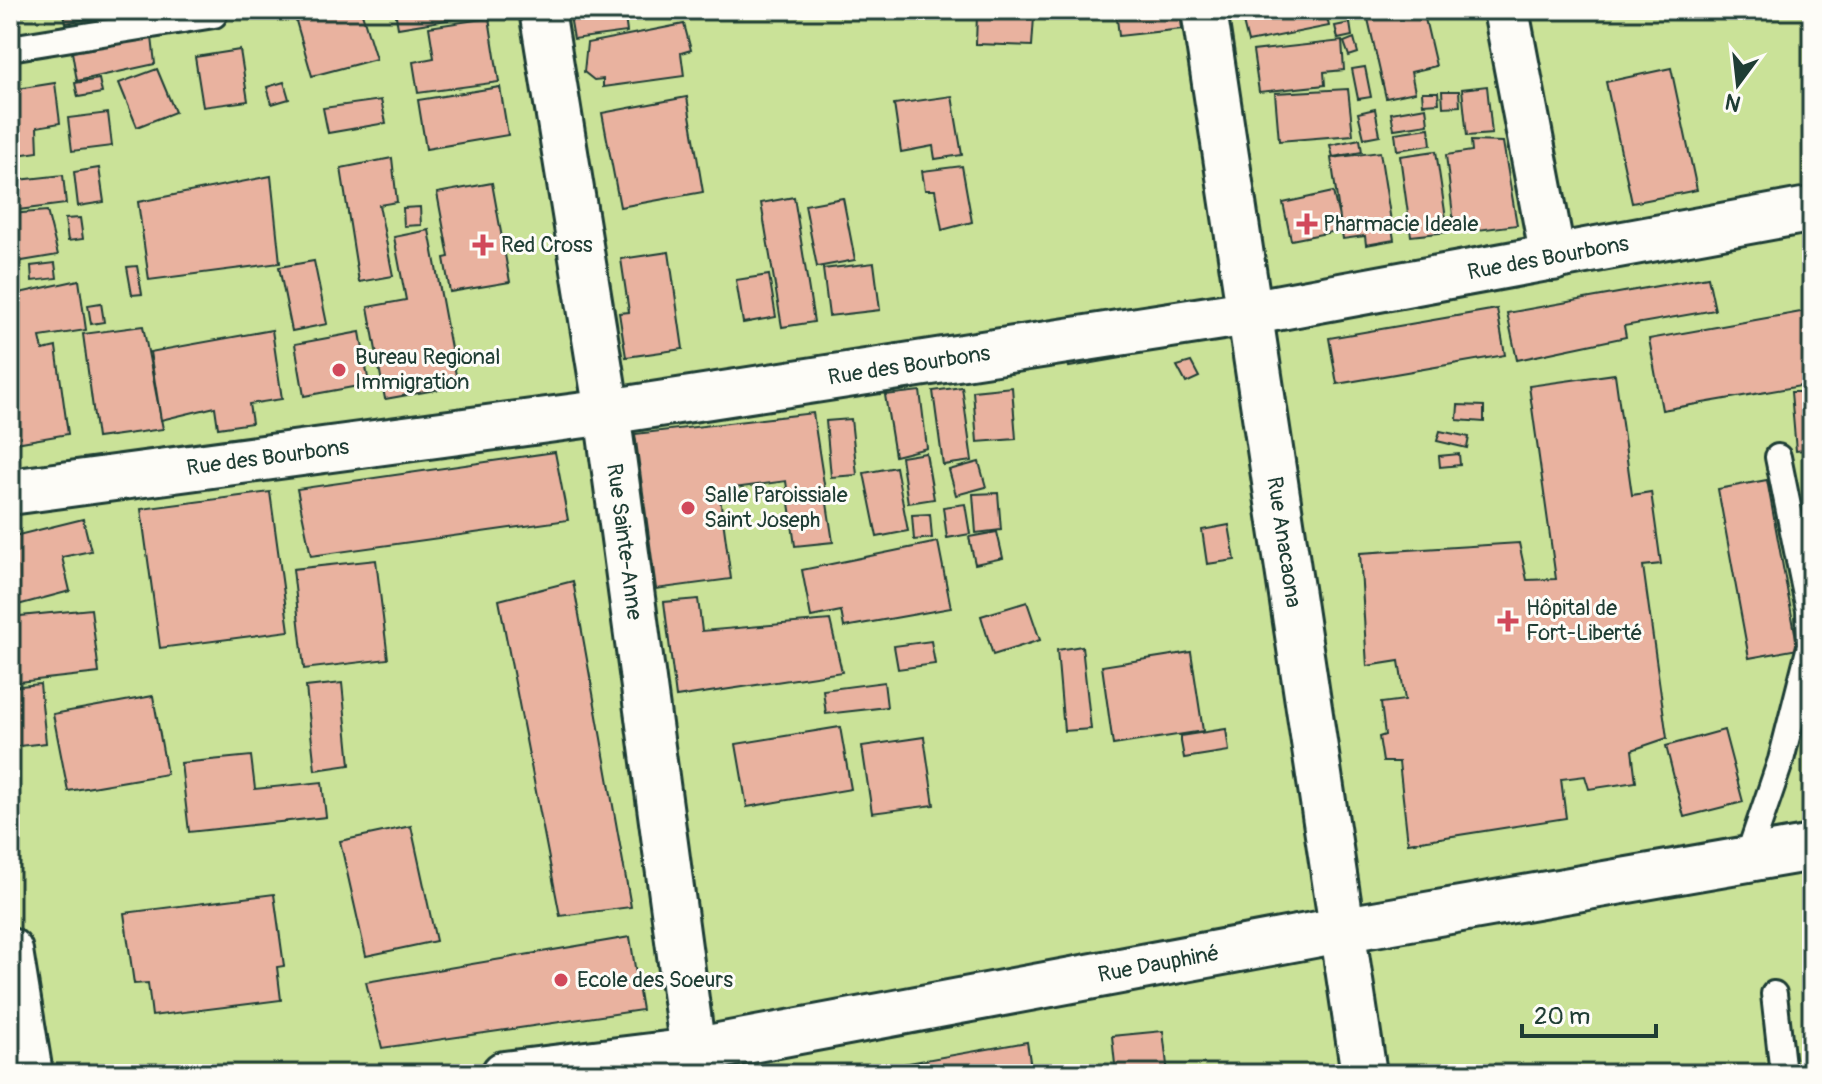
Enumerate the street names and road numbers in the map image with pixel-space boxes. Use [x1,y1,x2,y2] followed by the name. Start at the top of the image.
[1465,229,1631,286] street label: Rue des Bourbons
[826,339,992,392] street label: Rue des Bourbons
[185,433,351,482] street label: Rue des Bourbons
[600,462,649,622] street label: Rue Sainte-Anne
[1260,475,1308,609] street label: Rue Anacaona
[1096,939,1222,989] street label: Rue Dauphiné

